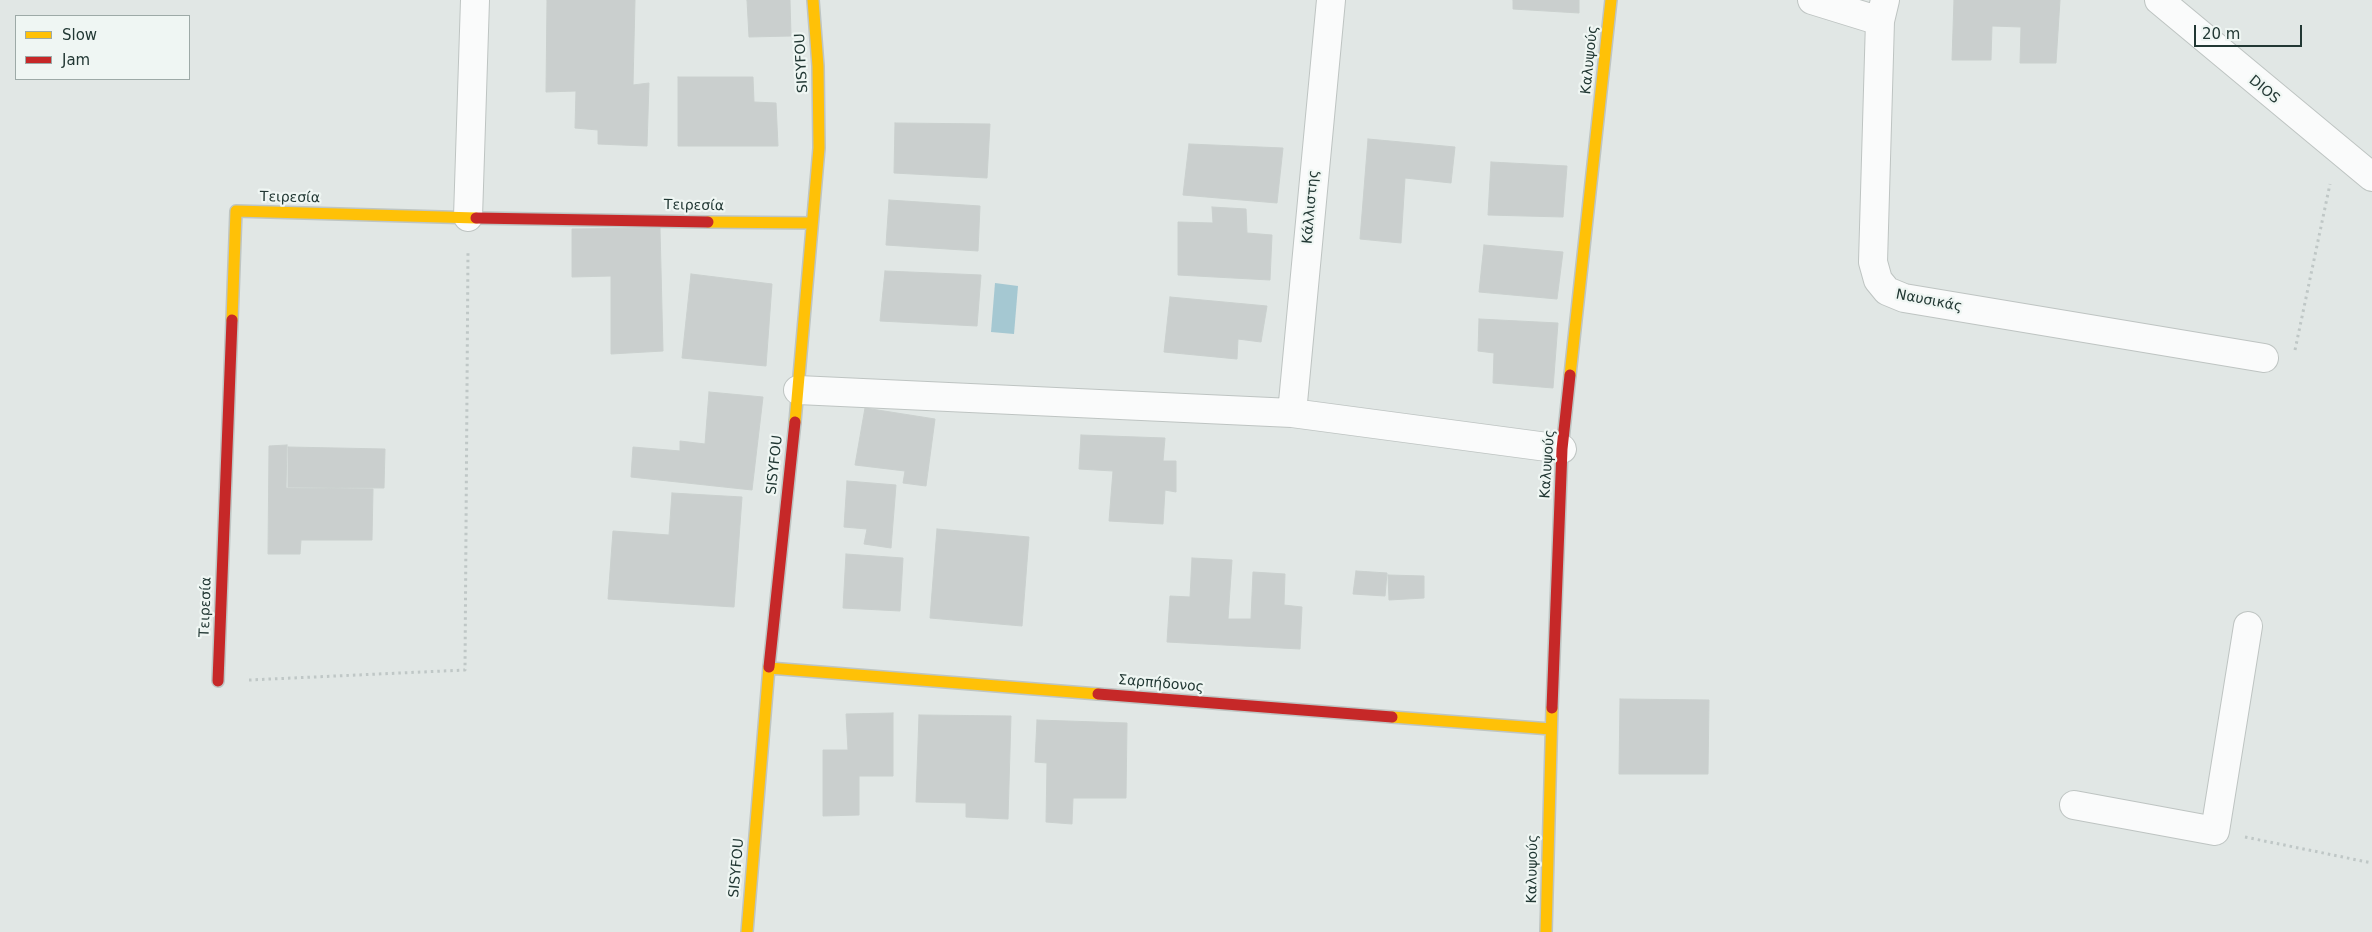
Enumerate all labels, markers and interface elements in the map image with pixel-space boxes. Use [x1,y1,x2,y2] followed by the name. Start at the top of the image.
[15,15,190,80] legend
[2197,15,2304,47] scale bar
[1578,25,1602,95] street label: Καλυψούς
[2202,25,2240,43] text: 20 m
[62,26,97,44] text: Slow
[792,33,812,93] street label: SISYFOU
[62,51,90,69] text: Jam
[2245,72,2283,108] street label: DIOS
[1299,169,1323,245] street label: Κάλλιστης
[260,189,320,207] street label: Τειρεσία
[664,197,724,215] street label: Τειρεσία
[1894,286,1964,316] street label: Ναυσικάς
[1537,429,1559,499] street label: Καλυψούς
[764,434,786,496] street label: SISYFOU
[197,577,215,637] street label: Τειρεσία
[1117,672,1205,696] street label: Σαρπήδονος
[1524,834,1542,904] street label: Καλυψούς
[726,837,748,899] street label: SISYFOU

